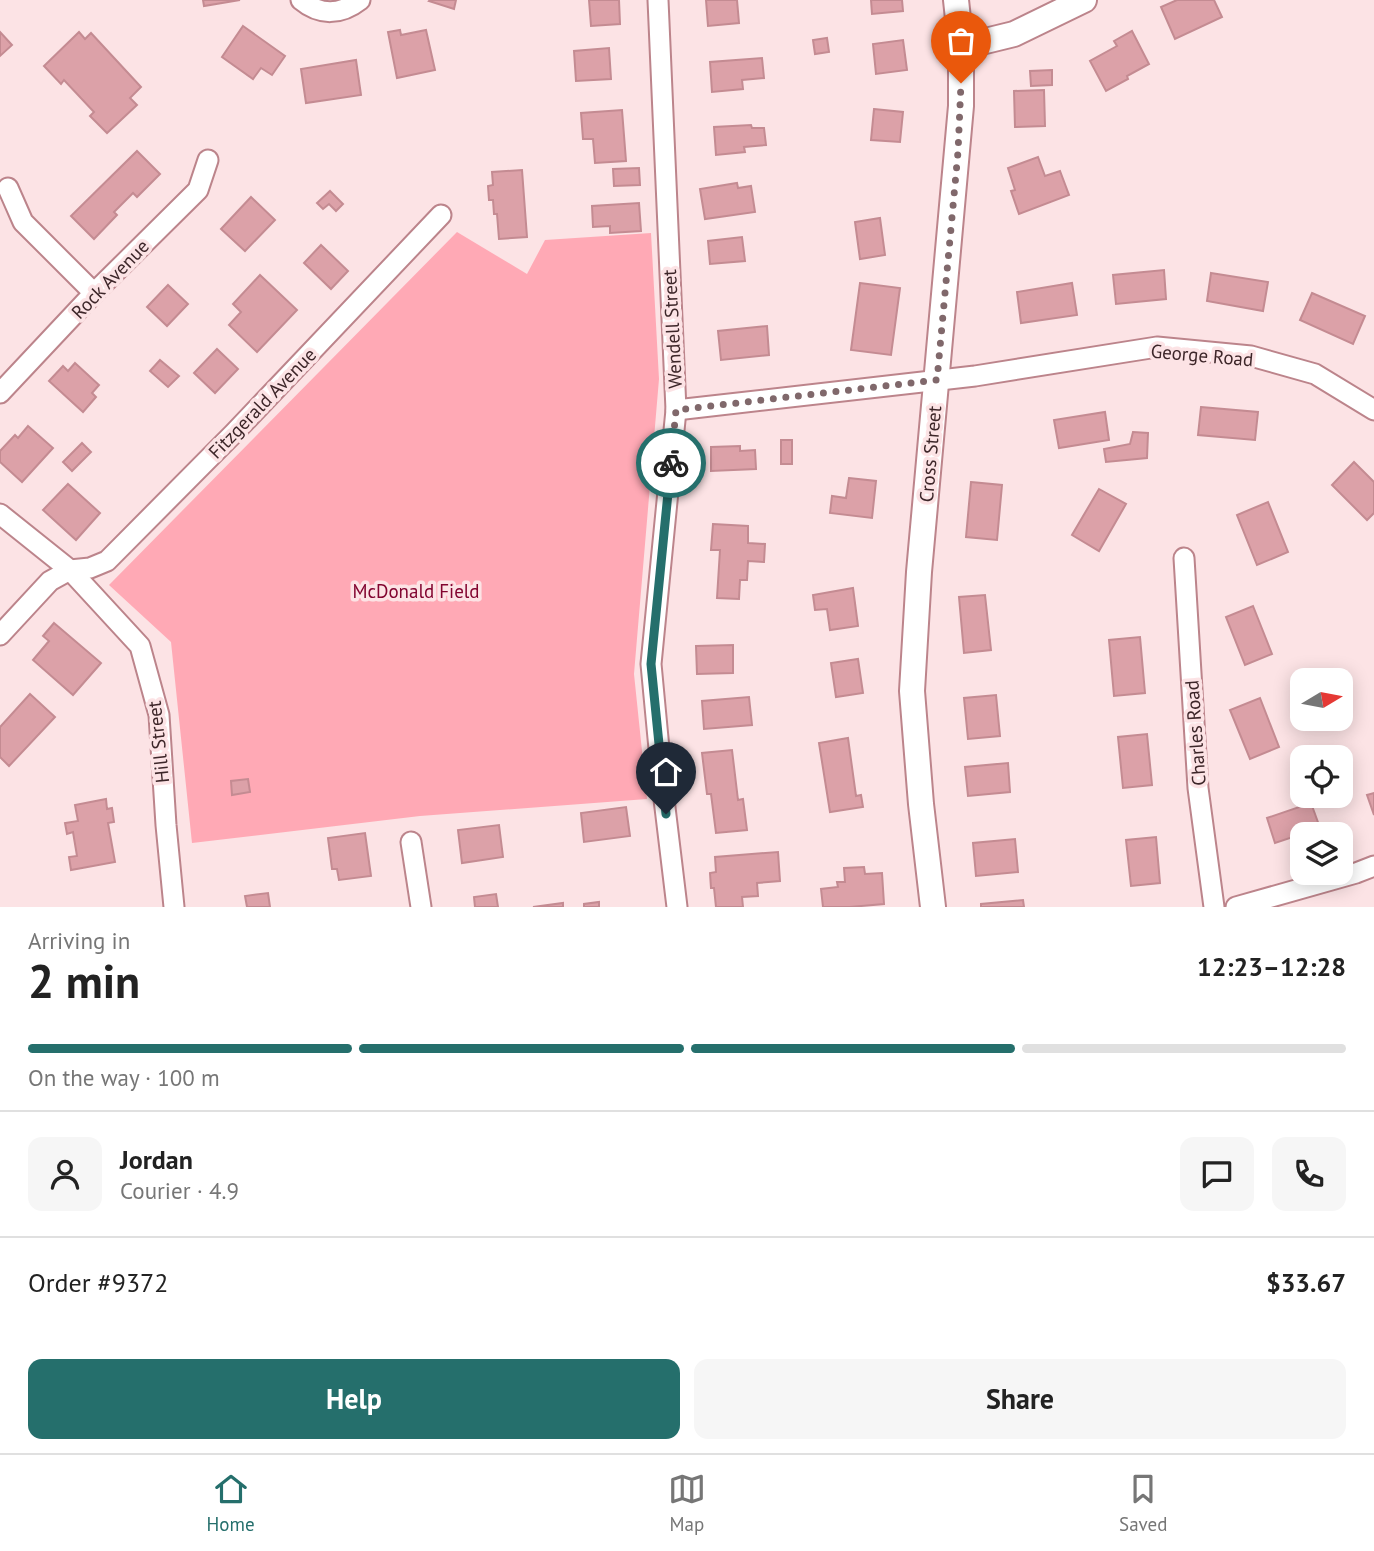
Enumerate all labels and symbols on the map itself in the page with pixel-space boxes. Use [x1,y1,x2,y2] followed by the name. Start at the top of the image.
[931,11,991,83] pin
[66,234,154,324] street label: Rock Avenue
[657,268,687,389] street label: Wendell Street
[1150,339,1254,371] street label: George Road
[203,343,321,463] street label: Fitzgerald Avenue
[914,404,946,503] street label: Cross Street
[636,428,706,498] courier
[352,579,480,603] park label: McDonald Field
[1290,668,1353,732] north arrow
[1179,679,1211,787] street label: Charles Road
[142,699,174,784] street label: Hill Street
[636,742,696,814] pin

